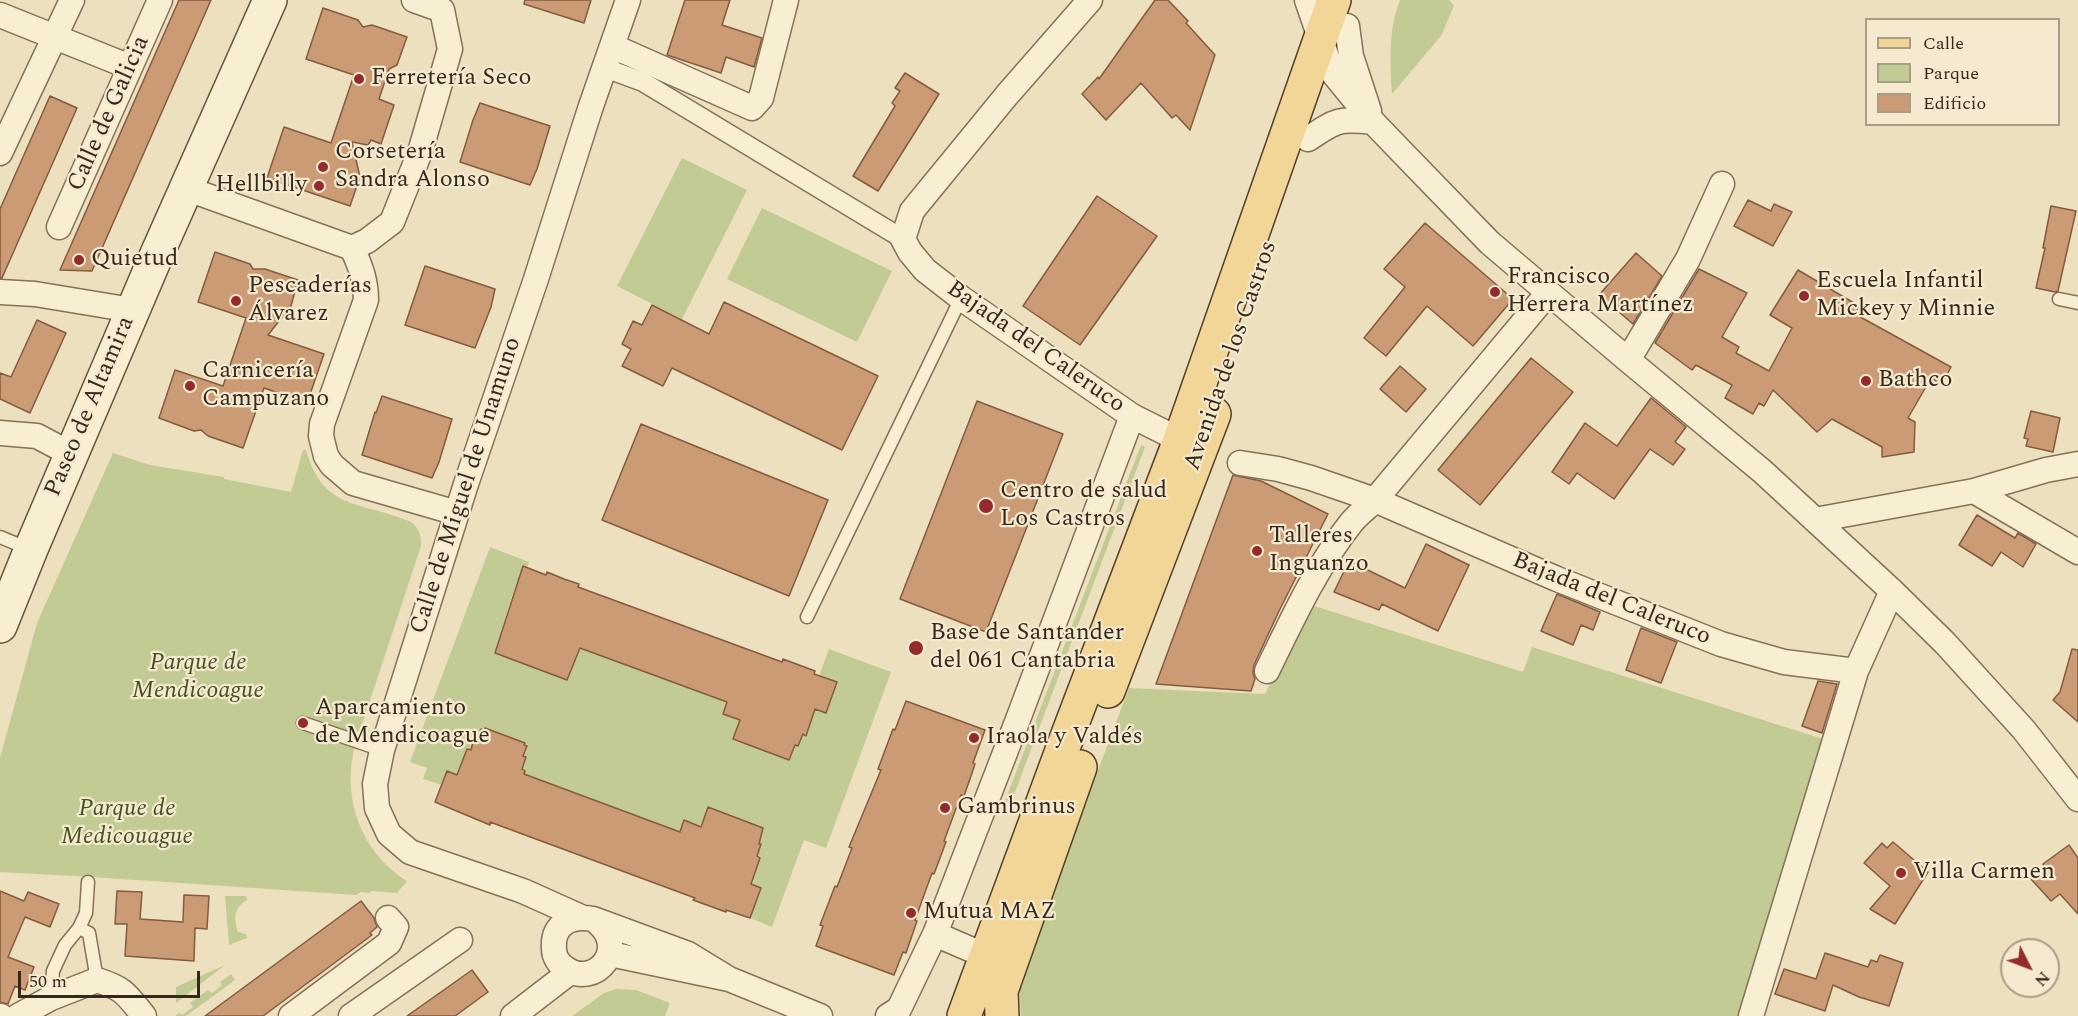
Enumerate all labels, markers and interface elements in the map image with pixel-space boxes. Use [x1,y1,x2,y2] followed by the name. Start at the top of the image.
[1865,18,2060,126] legend
[1923,30,1964,57] text: Calle
[63,32,157,196] street label: Calle de Galicia
[1923,60,1979,87] text: Parque
[371,65,531,93] place label: Ferretería Seco
[352,72,366,86] marker: Ferretería Seco
[1923,90,1986,117] text: Edificio
[335,139,490,195] place label: Corsetería Sandra Alonso
[316,160,330,174] marker: Corsetería Sandra Alonso
[215,172,307,200] place label: Hellbilly
[312,179,326,193] marker: Hellbilly
[1179,237,1285,475] street label: Avenida de los Castros
[91,246,178,274] place label: Quietud
[72,253,86,267] marker: Quietud
[1507,264,1694,320] place label: Francisco Herrera Martínez
[1816,268,1995,324] place label: Escuela Infantil Mickey y Minnie
[248,273,372,329] place label: Pescaderías Álvarez
[940,276,1130,420] street label: Bajada del Caleruco
[1488,285,1502,299] marker: Francisco Herrera Martínez
[1797,289,1811,303] marker: Escuela Infantil Mickey y Minnie
[229,294,243,308] marker: Pescaderías Álvarez
[40,312,142,502] street label: Paseo de Altamira
[405,334,529,638] street label: Calle de Miguel de Unamuno
[202,358,329,414] place label: Carnicería Campuzano
[1878,367,1952,395] place label: Bathco
[1859,374,1873,388] marker: Bathco
[183,379,197,393] marker: Carnicería Campuzano
[1000,478,1167,534] place label: Centro de salud Los Castros
[977,497,995,515] marker: Centro de salud Los Castros
[1269,523,1369,579] place label: Talleres Inguanzo
[1250,544,1264,558] marker: Talleres Inguanzo
[1508,547,1714,653] street label: Bajada del Caleruco
[930,620,1124,676] place label: Base de Santander del 061 Cantabria
[907,639,925,657] marker: Base de Santander del 061 Cantabria
[132,650,264,706] park label: Parque de Mendicoague
[315,695,490,751] place label: Aparcamiento de Mendicoague
[296,716,310,730] marker: Aparcamiento de Mendicoague
[986,724,1143,752] place label: Iraola y Valdés
[967,731,981,745] marker: Iraola y Valdés
[957,794,1076,822] place label: Gambrinus
[61,796,193,852] park label: Parque de Medicouague
[938,801,952,815] marker: Gambrinus
[1913,859,2055,887] place label: Villa Carmen
[1894,866,1908,880] marker: Villa Carmen
[923,899,1056,927] place label: Mutua MAZ
[904,906,918,920] marker: Mutua MAZ
[2000,938,2060,998] north arrow
[21,959,202,997] scale bar
[2029,966,2055,992] text: N
[29,968,67,995] text: 50 m

